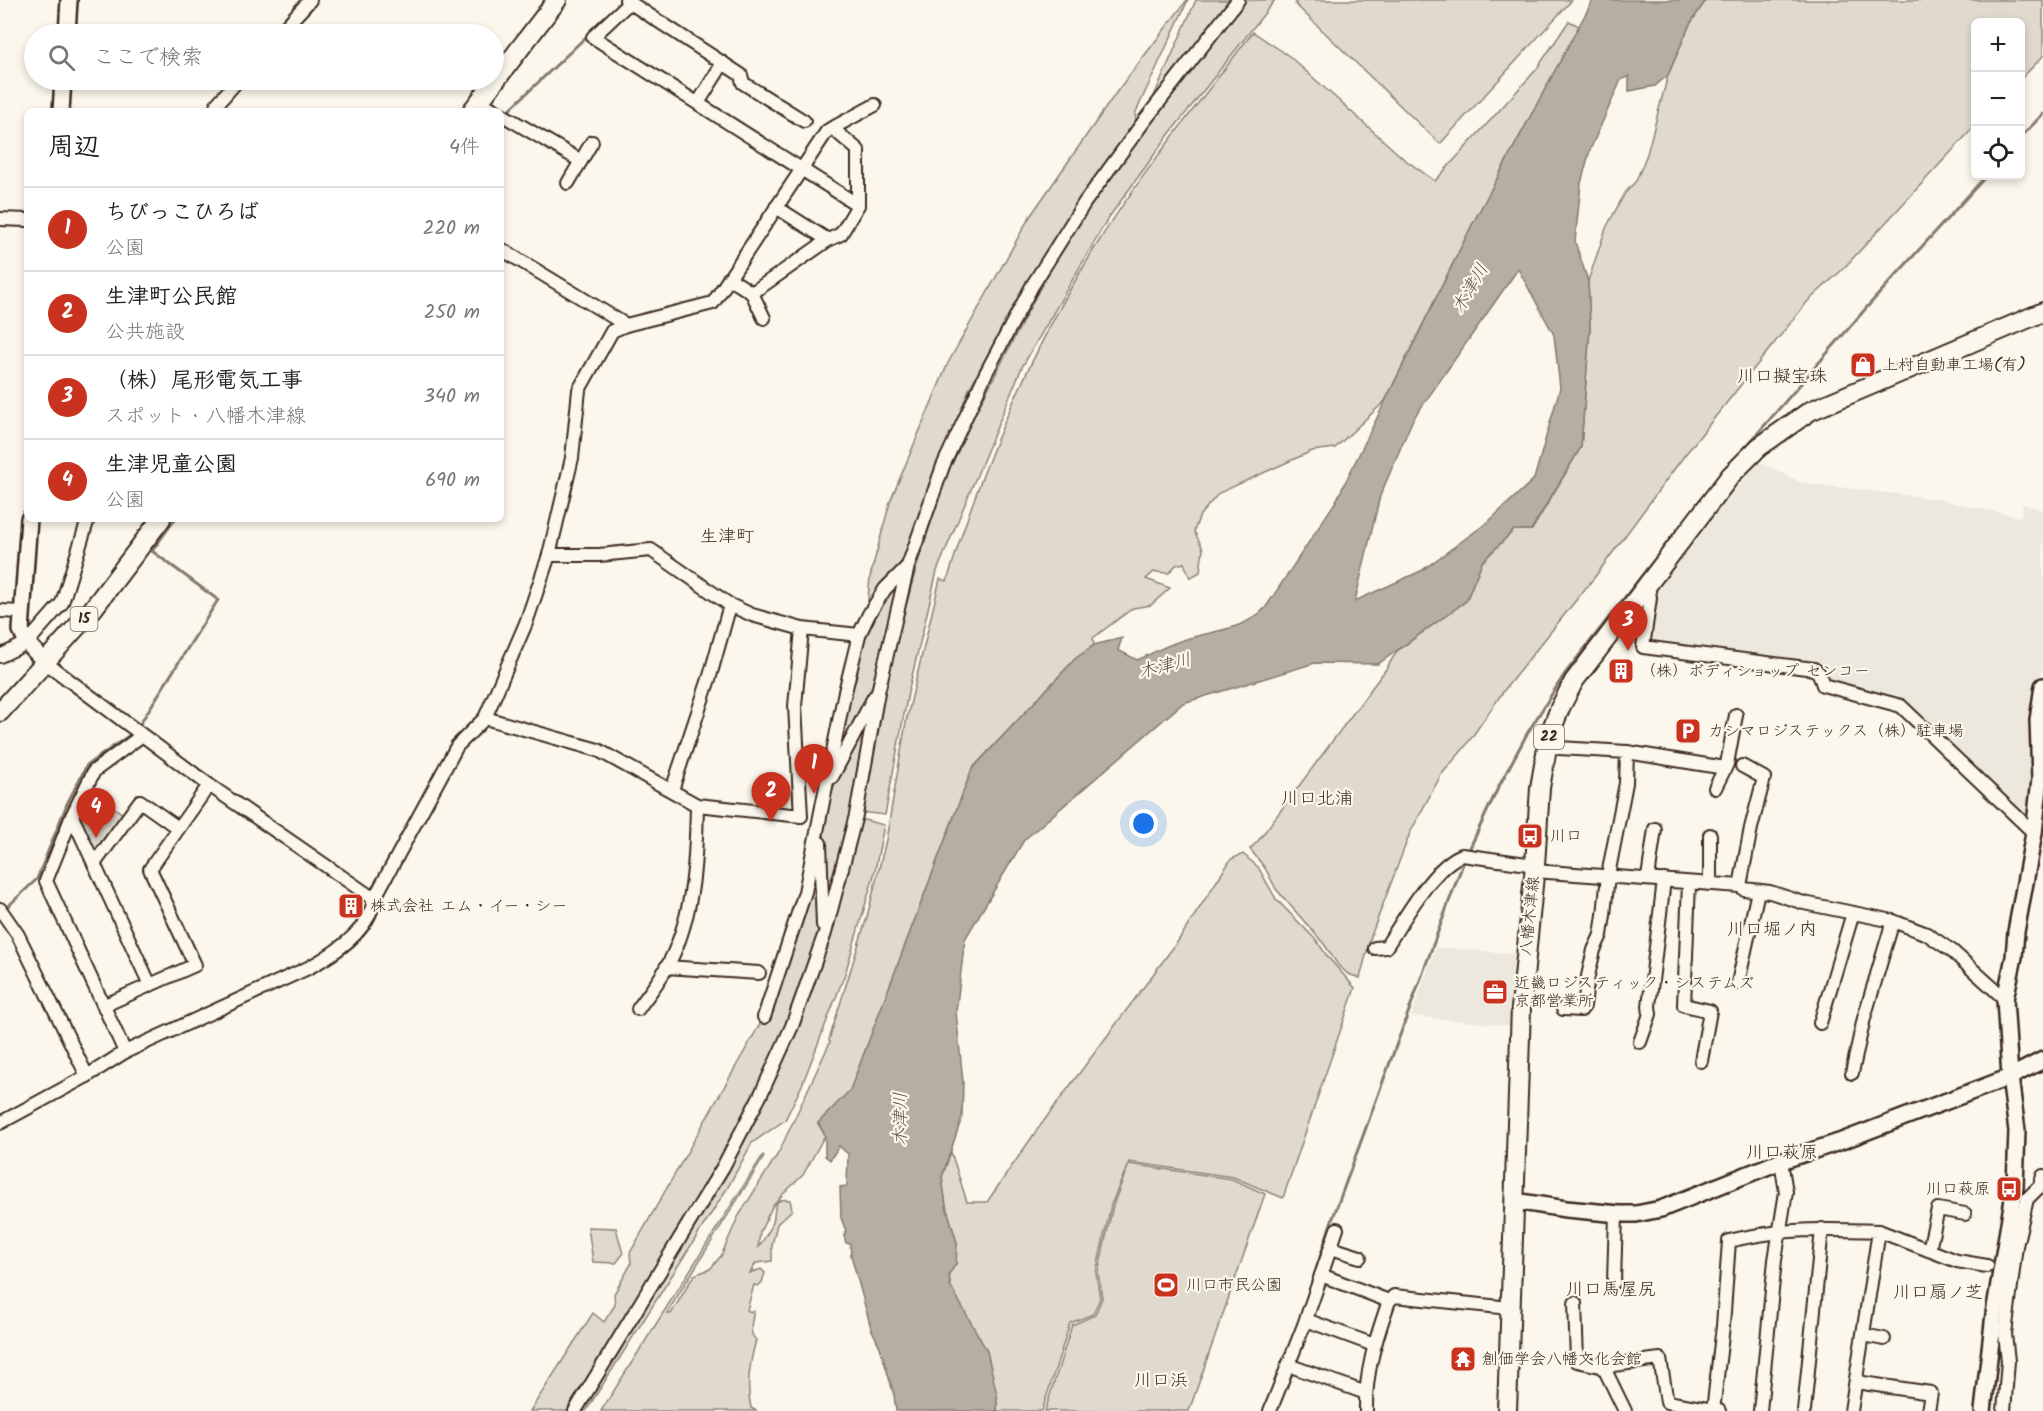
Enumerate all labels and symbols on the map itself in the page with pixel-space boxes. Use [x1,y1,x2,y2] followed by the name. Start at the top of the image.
[1445,258,1497,320] water label: 木津川
[1848,350,1878,380] shop icon: 上村自動車工場(有)
[1882,353,2026,378] place label: 上村自動車工場(有)
[1737,363,1827,392] district label: 川口擬宝珠
[700,523,754,552] district label: 生津町
[1608,602,1648,651] pin: 3
[70,607,98,631] road number: 15
[1135,646,1195,688] water label: 木津川
[1606,656,1636,686] building icon: （株）ボディショップ センコー
[1640,659,1870,684] place label: （株）ボディショップ センコー
[1673,716,1703,746] parking icon: カシマロジステックス（株）駐車場
[1708,719,1964,744] place label: カシマロジステックス（株）駐車場
[1534,725,1564,749] road number: 22
[794,744,834,794] pin: 1
[752,772,790,822] pin: 2
[1281,785,1353,814] district label: 川口北浦
[76,788,116,838] pin: 4
[1129,809,1158,838] your location
[1515,821,1545,851] bus stop icon: 川口
[1550,824,1582,849] place label: 川口
[1513,875,1547,957] street label: 八幡木津線
[336,891,366,921] building icon: 株式会社 エム・イー・シー
[370,894,567,919] place label: 株式会社 エム・イー・シー
[1727,916,1817,945] district label: 川口堀ノ内
[1514,971,1754,1014] place label: 近畿ロジスティック・システムズ 京都営業所
[1480,977,1510,1007] office icon: 近畿ロジスティック・システムズ 京都営業所
[887,1092,916,1146] water label: 木津川
[1746,1139,1818,1168] district label: 川口萩原
[1994,1174,2024,1204] bus stop icon: 川口萩原
[1926,1177,1990,1202] place label: 川口萩原
[1151,1270,1181,1300] sports icon: 川口市民公園
[1186,1273,1282,1298] place label: 川口市民公園
[1566,1276,1656,1305] district label: 川口馬屋尻
[1893,1279,1983,1308] district label: 川口扇ノ芝
[1448,1344,1478,1374] temple icon: 創価学会八幡文化会館
[1482,1347,1642,1372] place label: 創価学会八幡文化会館
[1134,1367,1188,1396] district label: 川口浜

